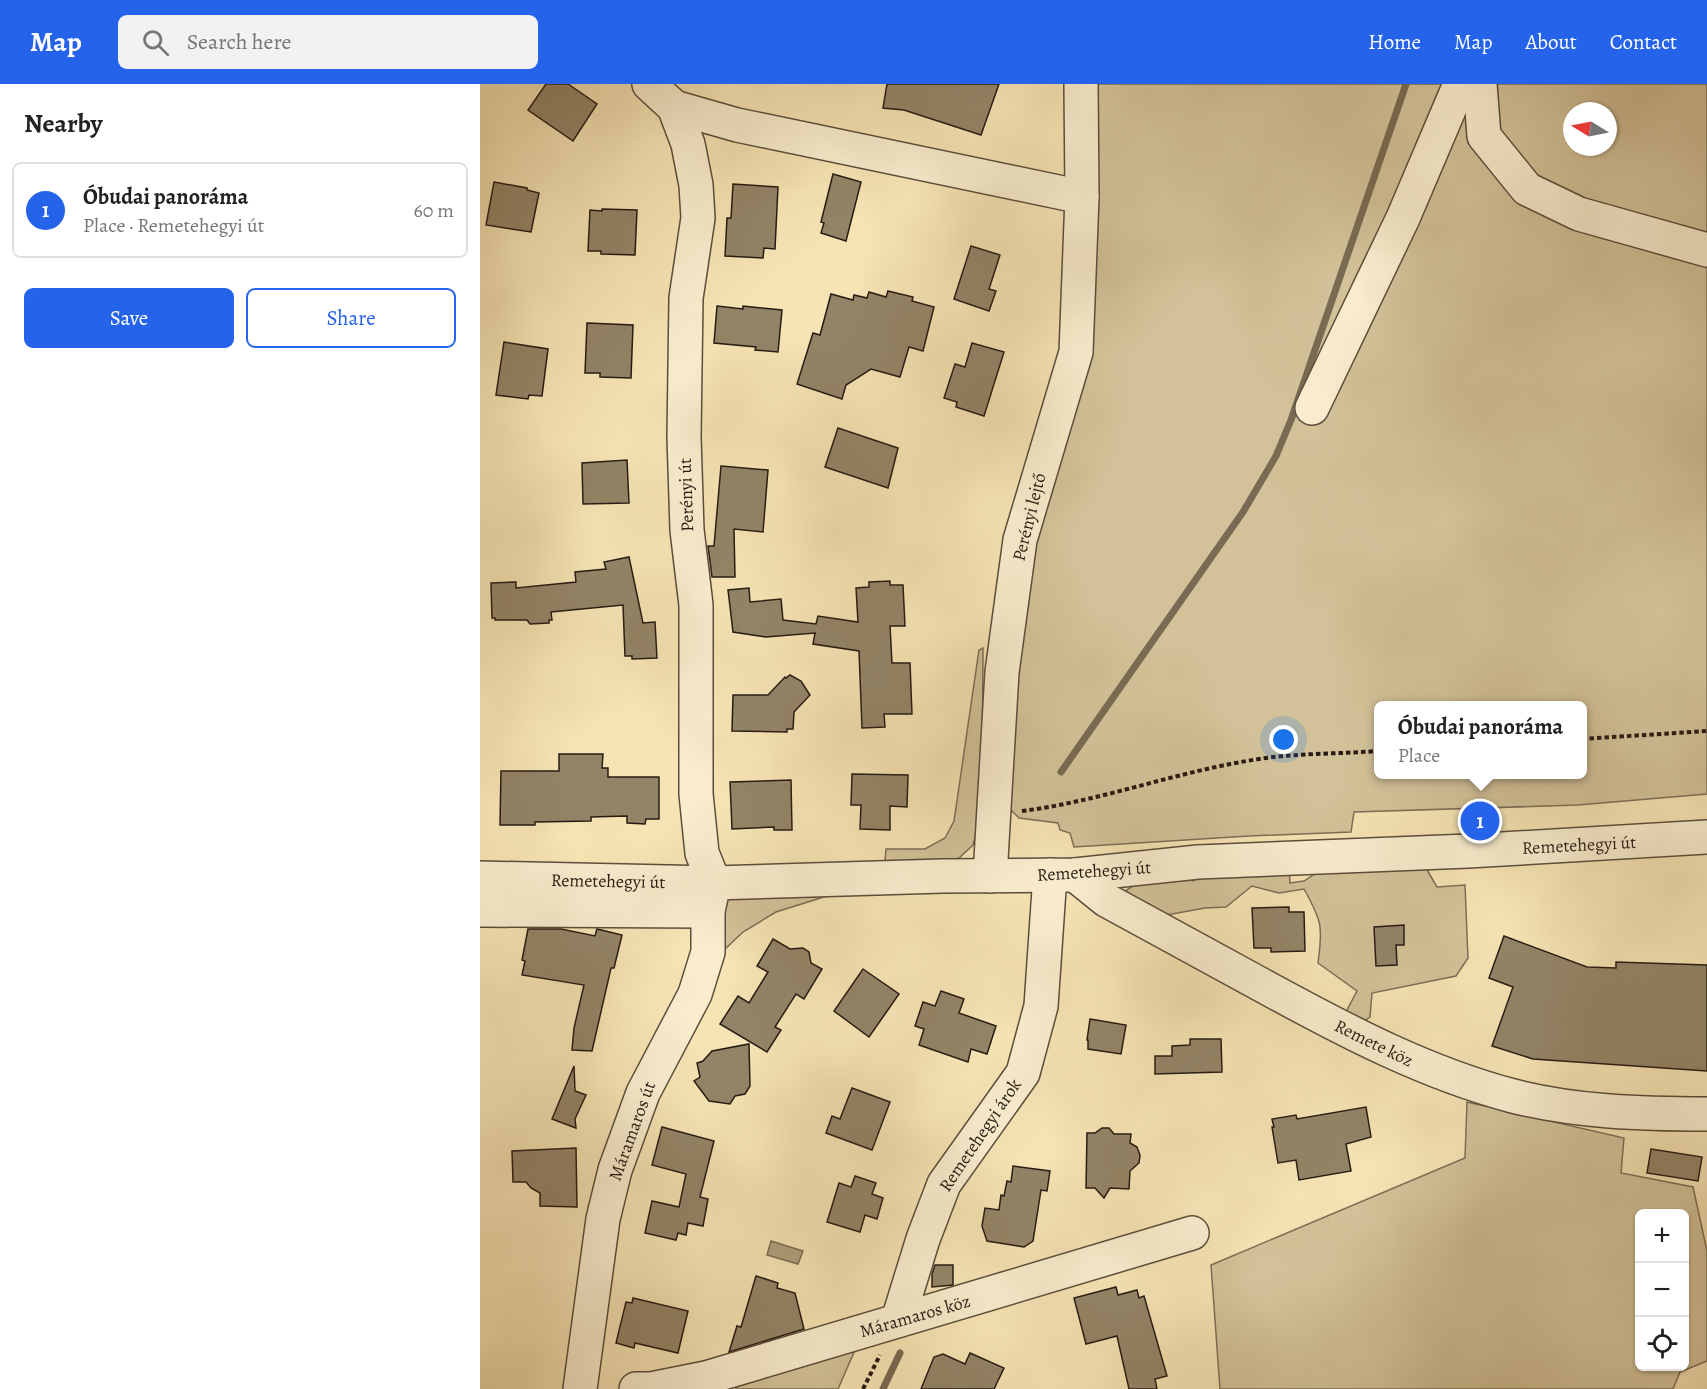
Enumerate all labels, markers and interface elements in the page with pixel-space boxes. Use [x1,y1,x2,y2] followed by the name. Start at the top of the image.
[118,15,538,69] search box
[30,23,82,61] text: Map
[139,26,172,59] icon: search
[187,27,291,57] text: Search here
[1368,28,1421,56] text: Home
[1454,28,1492,56] text: Map
[1525,28,1577,56] text: About
[1610,28,1677,56] text: Contact
[1563,102,1617,156] north arrow
[24,106,103,141] text: Nearby
[83,182,248,212] text: Óbudai panoráma
[42,197,49,224] text: 1
[414,197,454,224] text: 60 m
[83,212,264,239] text: Place · Remetehegyi út
[24,288,234,348] button: Save
[246,288,456,348] button: Share
[673,458,699,532] street label: Perényi út
[1006,470,1052,564] street label: Perényi lejtő
[1374,701,1587,779] popup
[1398,712,1563,742] text: Óbudai panoráma
[1269,725,1298,754] your location
[1398,742,1440,769] text: Place
[1460,798,1500,844] pin: 1
[1521,830,1637,860] street label: Remetehegyi út
[1036,855,1152,887] street label: Remetehegyi út
[551,868,665,894] street label: Remetehegyi út
[1331,1014,1417,1072] street label: Remete köz
[933,1074,1027,1196] street label: Remetehegyi árok
[603,1078,661,1184] street label: Máramaros út
[1635,1209,1689,1371] map controls
[1635,1209,1689,1263] button: +
[1635,1263,1689,1317] button: −
[857,1289,973,1343] street label: Máramaros köz
[1635,1317,1689,1371] button: locate

